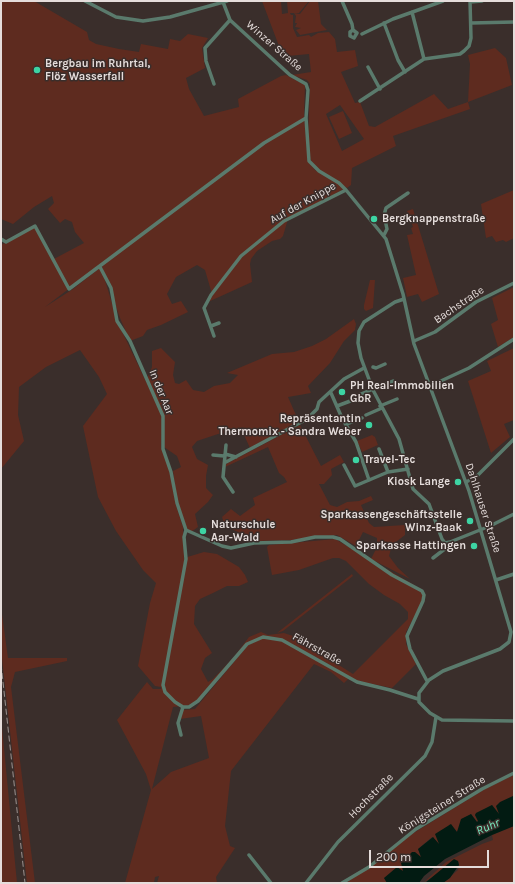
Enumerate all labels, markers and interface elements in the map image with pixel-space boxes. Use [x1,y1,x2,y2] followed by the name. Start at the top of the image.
[243,18,305,74] street label: Winzer Straße
[45,57,150,83] place label: Bergbau im Ruhrtal, Flöz Wasserfall
[32,65,42,75] marker: Bergbau im Ruhrtal, Flöz Wasserfall
[268,179,338,227] street label: Auf der Knippe
[382,212,485,226] place label: Bergknappenstraße
[369,214,379,224] marker: Bergknappenstraße
[431,283,487,327] street label: Bachstraße
[146,368,176,416] street label: In der Aar
[350,379,454,405] place label: PH Real-Immobilien GbR
[337,387,347,397] marker: PH Real-Immobilien GbR
[218,412,361,438] place label: Repräsentantin Thermomix - Sandra Weber
[364,420,374,430] marker: Repräsentantin Thermomix - Sandra Weber
[364,453,415,467] place label: Travel-Tec
[351,455,361,465] marker: Travel-Tec
[462,461,504,555] street label: Dahlhauser Straße
[387,475,450,489] place label: Kiosk Lange
[453,477,463,487] marker: Kiosk Lange
[320,508,462,534] place label: Sparkassengeschäftsstelle Winz-Baak
[465,516,475,526] marker: Sparkassengeschäftsstelle Winz-Baak
[211,518,275,544] place label: Naturschule Aar-Wald
[198,526,208,536] marker: Naturschule Aar-Wald
[356,539,466,553] place label: Sparkasse Hattingen
[469,541,479,551] marker: Sparkasse Hattingen
[290,630,344,668] street label: Fährstraße
[346,771,396,821] street label: Hochstraße
[396,773,488,837] street label: Königsteiner Straße
[474,816,502,838] water label: Ruhr
[371,842,491,868] scale bar
[376,850,411,864] text: 200 m

